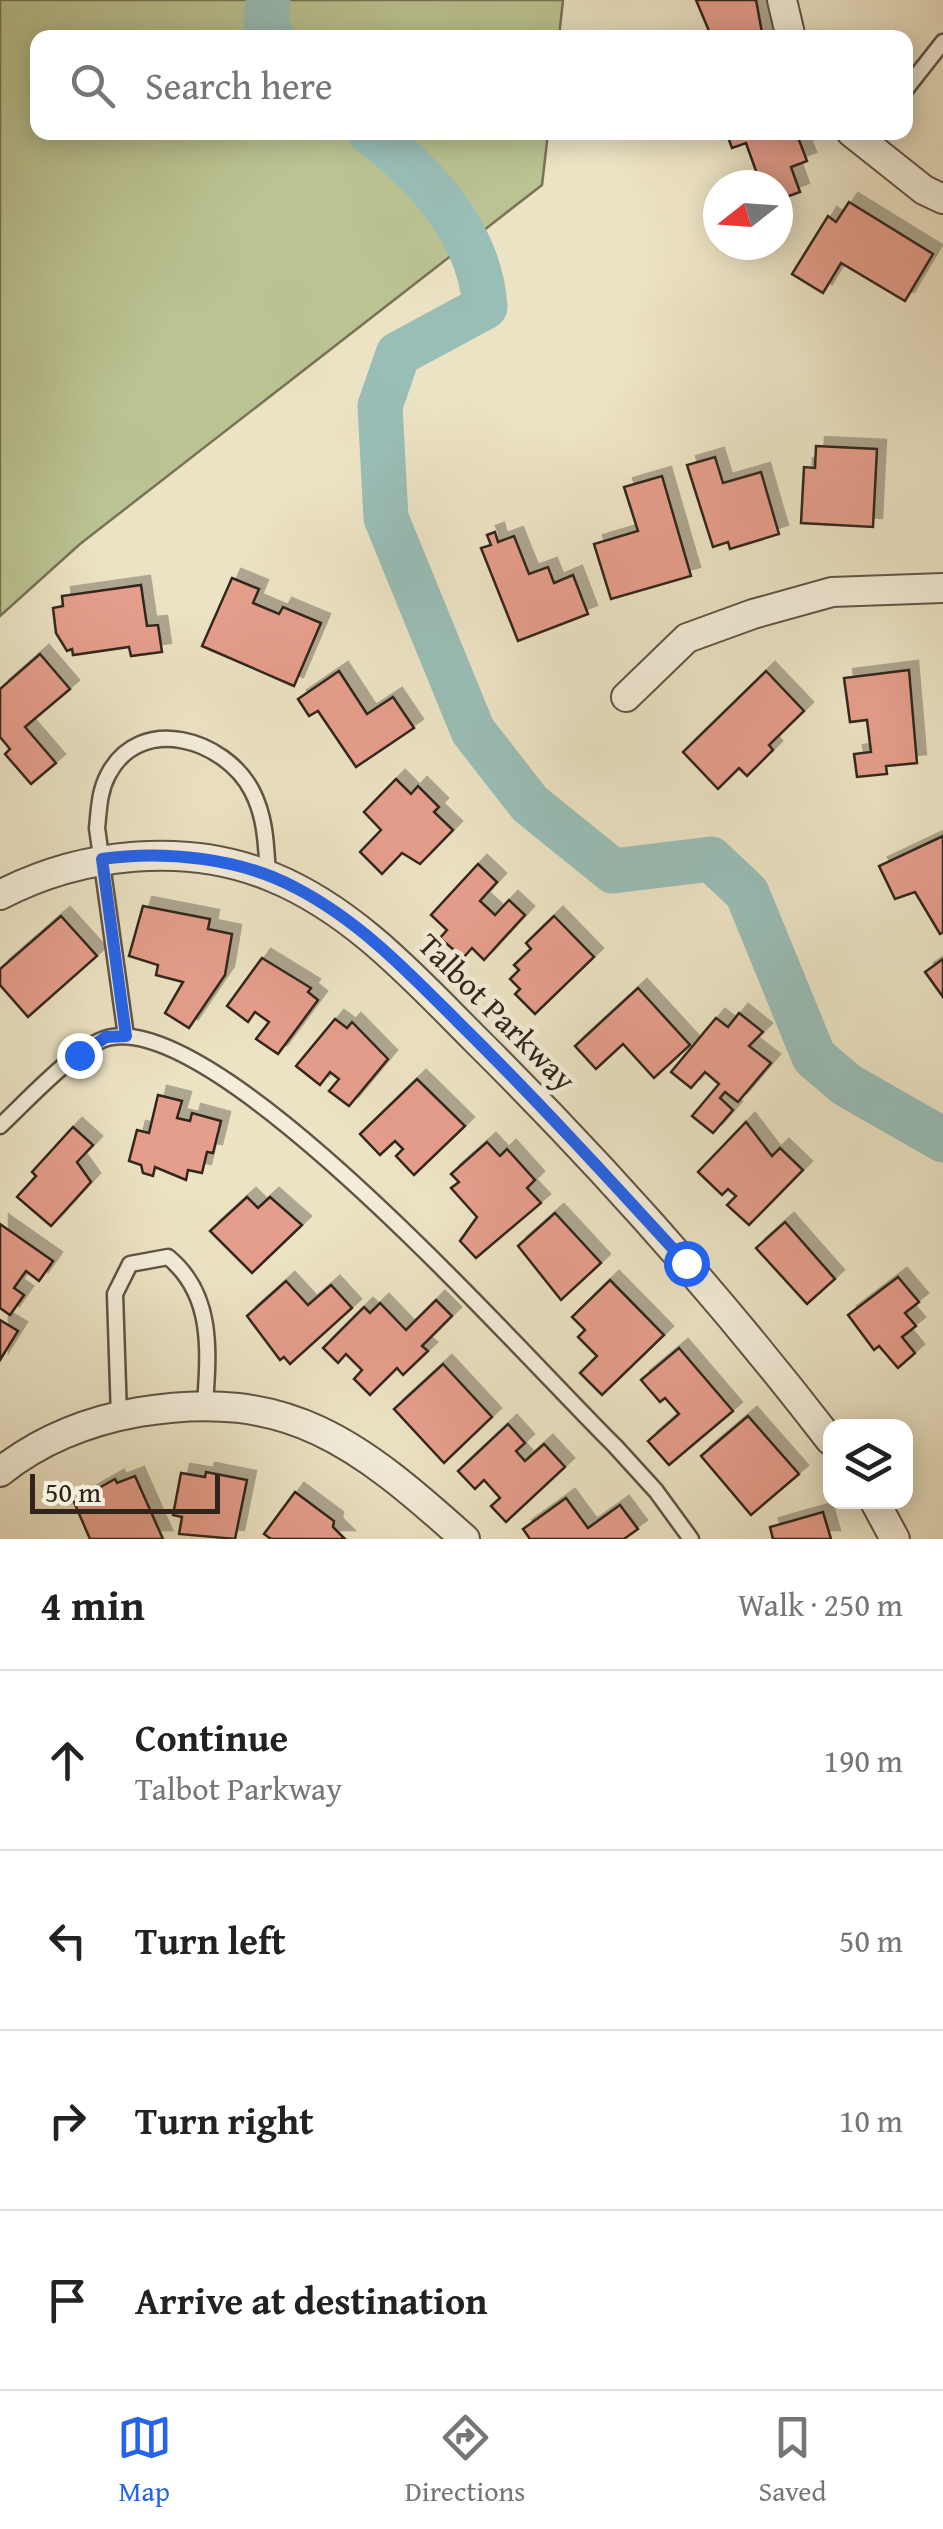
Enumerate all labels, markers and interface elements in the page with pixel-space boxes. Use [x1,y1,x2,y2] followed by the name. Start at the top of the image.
[30,30,913,140] search box
[145,57,333,113] text: Search here
[65,58,120,113] icon: search
[703,170,793,260] north arrow
[408,922,587,1102] street label: Talbot Parkway
[57,1033,103,1079] route end
[664,1241,710,1287] route start
[823,1419,913,1509] map controls
[823,1419,913,1509] button: layers
[30,1469,220,1514] scale bar
[45,1471,101,1512] text: 50 m
[40,1574,145,1635] text: 4 min
[738,1581,903,1628] text: Walk · 250 m
[135,1709,288,1765] text: Continue
[40,1733,95,1788] icon: ahead
[824,1737,903,1784] text: 190 m
[135,1765,342,1812] text: Talbot Parkway
[135,1912,286,1968] text: Turn left
[40,1913,95,1968] icon: left
[839,1917,903,1964] text: 50 m
[135,2092,314,2148] text: Turn right
[40,2093,95,2148] icon: right
[839,2097,903,2144] text: 10 m
[135,2272,488,2328] text: Arrive at destination
[40,2273,95,2328] icon: arrive
[117,2410,172,2511] tab: Map
[405,2410,525,2511] tab: Directions
[759,2410,826,2511] tab: Saved

